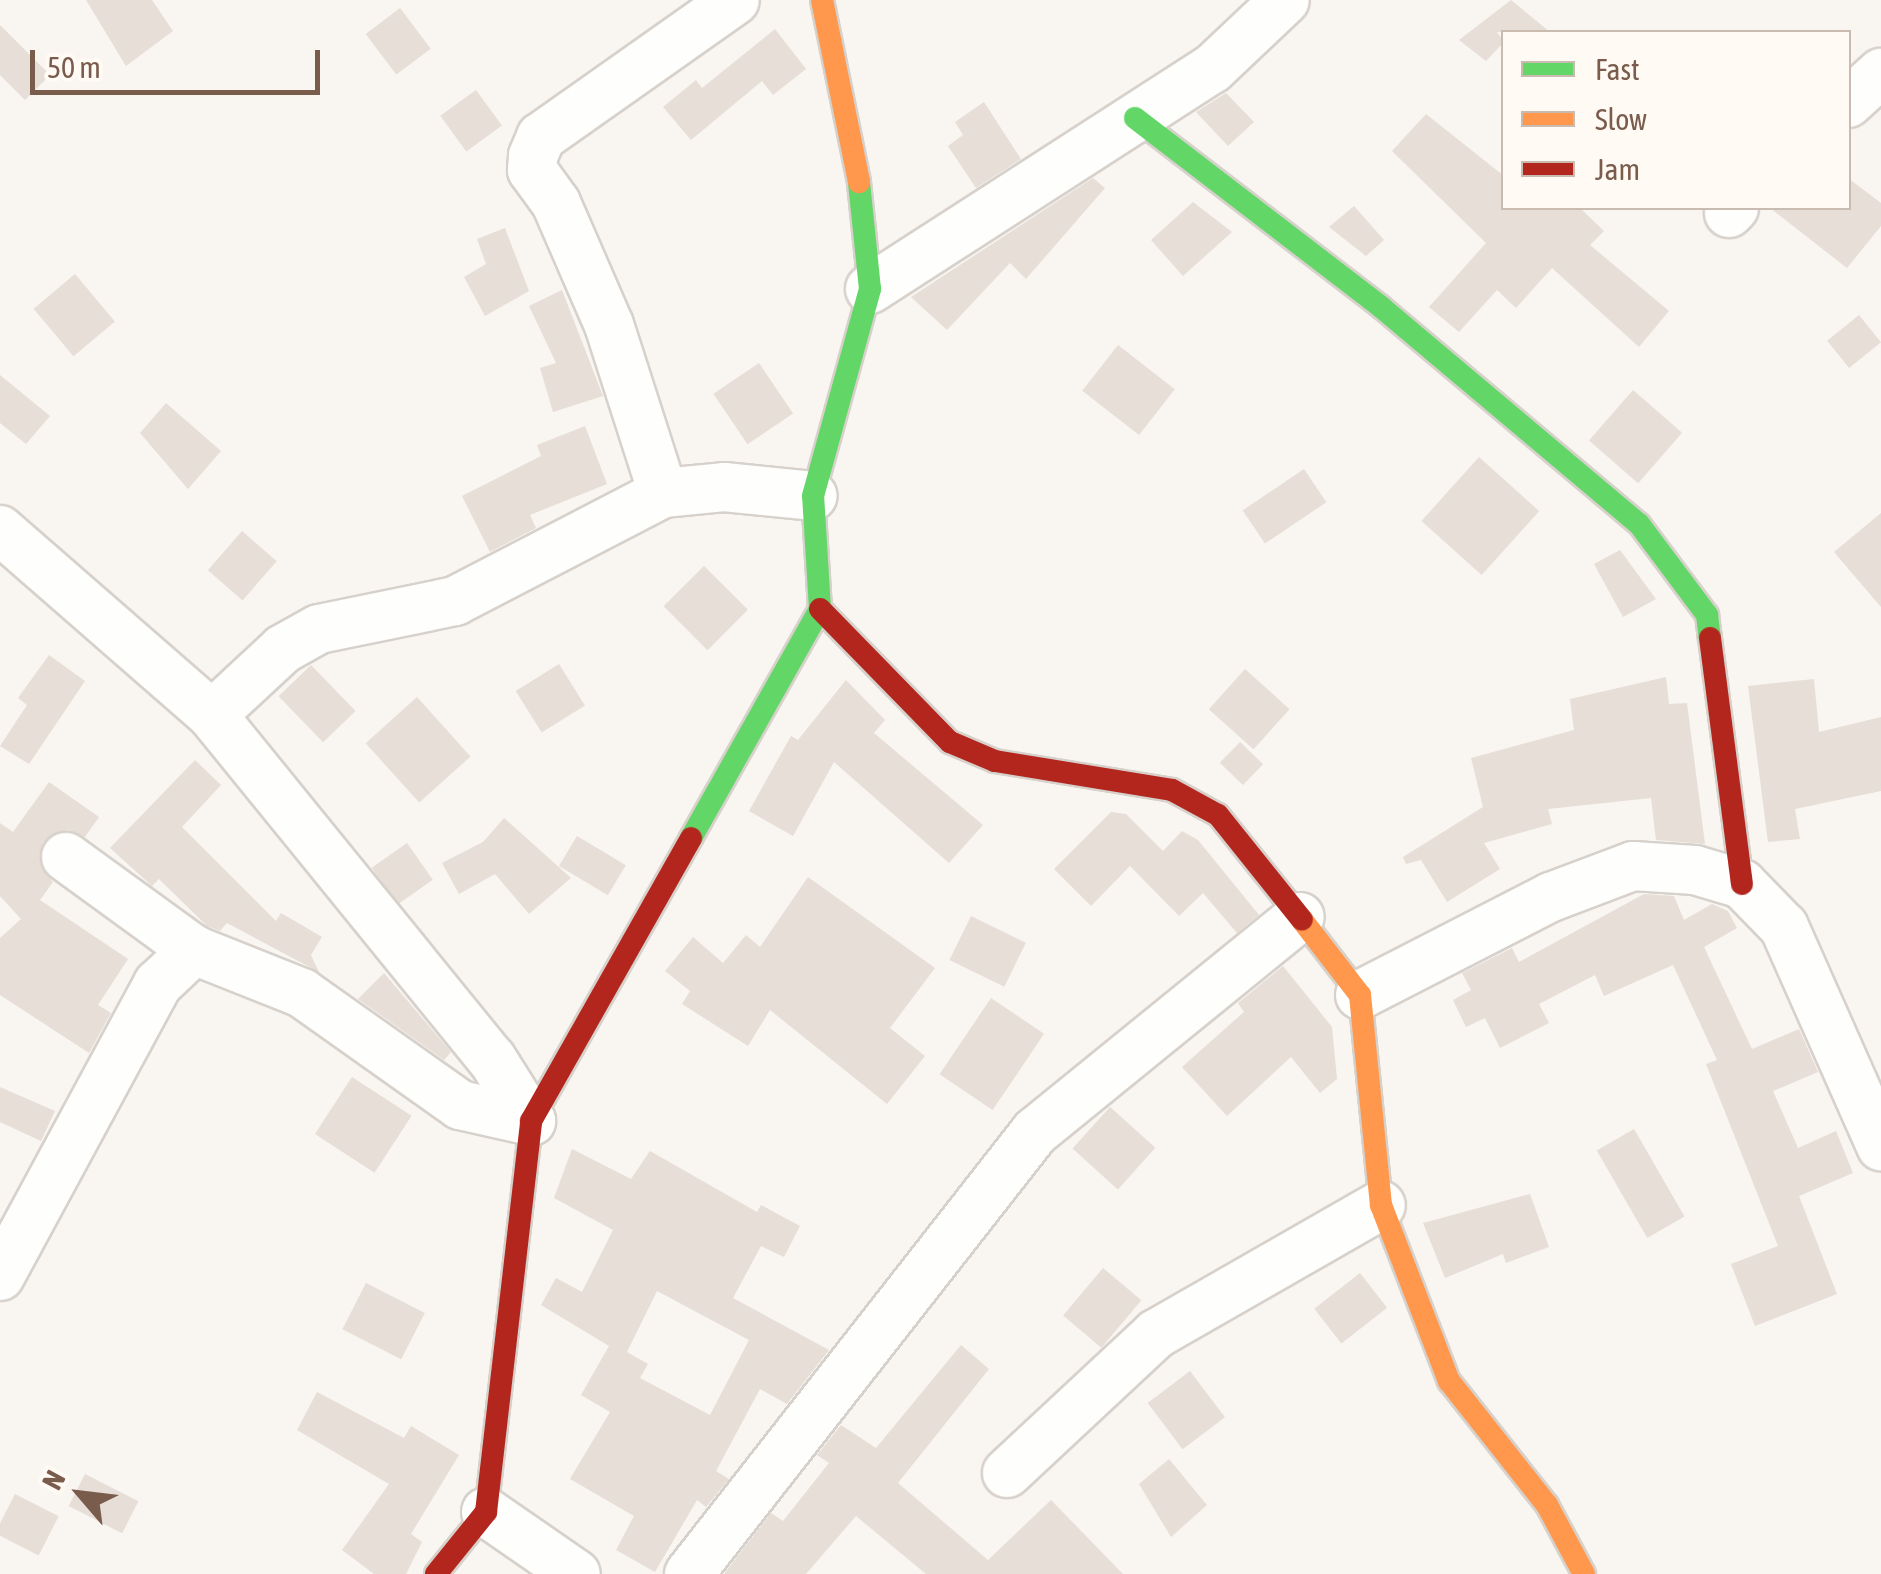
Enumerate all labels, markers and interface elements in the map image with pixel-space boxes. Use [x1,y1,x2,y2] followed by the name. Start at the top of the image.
[35,30,325,92] scale bar
[1501,30,1851,210] legend
[47,50,101,84] text: 50 m
[1595,52,1640,86] text: Fast
[1595,102,1647,136] text: Slow
[1595,152,1640,186] text: Jam
[30,1444,130,1544] north arrow
[36,1465,72,1495] text: N

